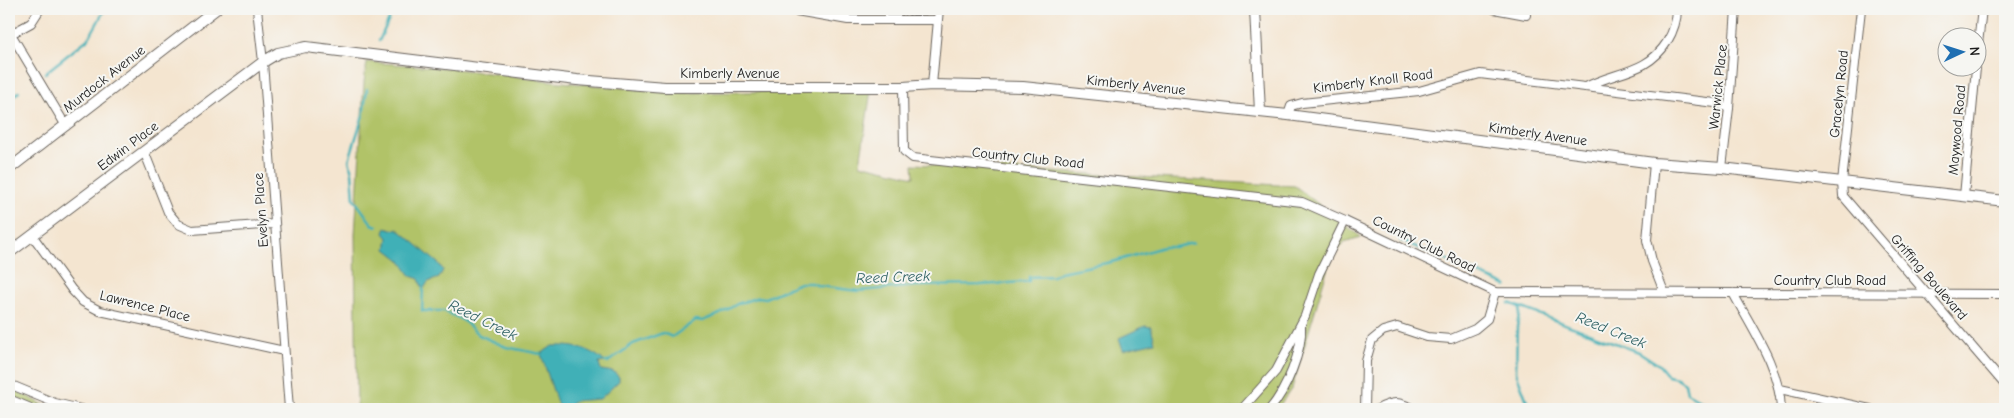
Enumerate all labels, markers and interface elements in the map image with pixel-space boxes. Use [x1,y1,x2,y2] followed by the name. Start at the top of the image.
[1936,28,1986,78] north arrow
[59,42,149,116] street label: Murdock Avenue
[1705,44,1731,130] street label: Warwick Place
[1966,46,1983,56] text: N
[1826,49,1852,139] street label: Gracelyn Road
[680,65,780,82] street label: Kimberly Avenue
[1312,65,1434,97] street label: Kimberly Knoll Road
[1086,71,1186,99] street label: Kimberly Avenue
[1945,84,1969,176] street label: Maywood Road
[94,118,162,174] street label: Edwin Place
[1488,119,1588,149] street label: Kimberly Avenue
[971,144,1085,172] street label: Country Club Road
[250,172,272,248] street label: Evelyn Place
[1370,212,1478,276] street label: Country Club Road
[1887,231,1971,323] street label: Griffing Boulevard
[856,267,931,287] water label: Reed Creek
[1774,272,1886,289] street label: Country Club Road
[98,287,192,325] street label: Lawrence Place
[446,296,521,345] water label: Reed Creek
[1573,308,1649,352] water label: Reed Creek

